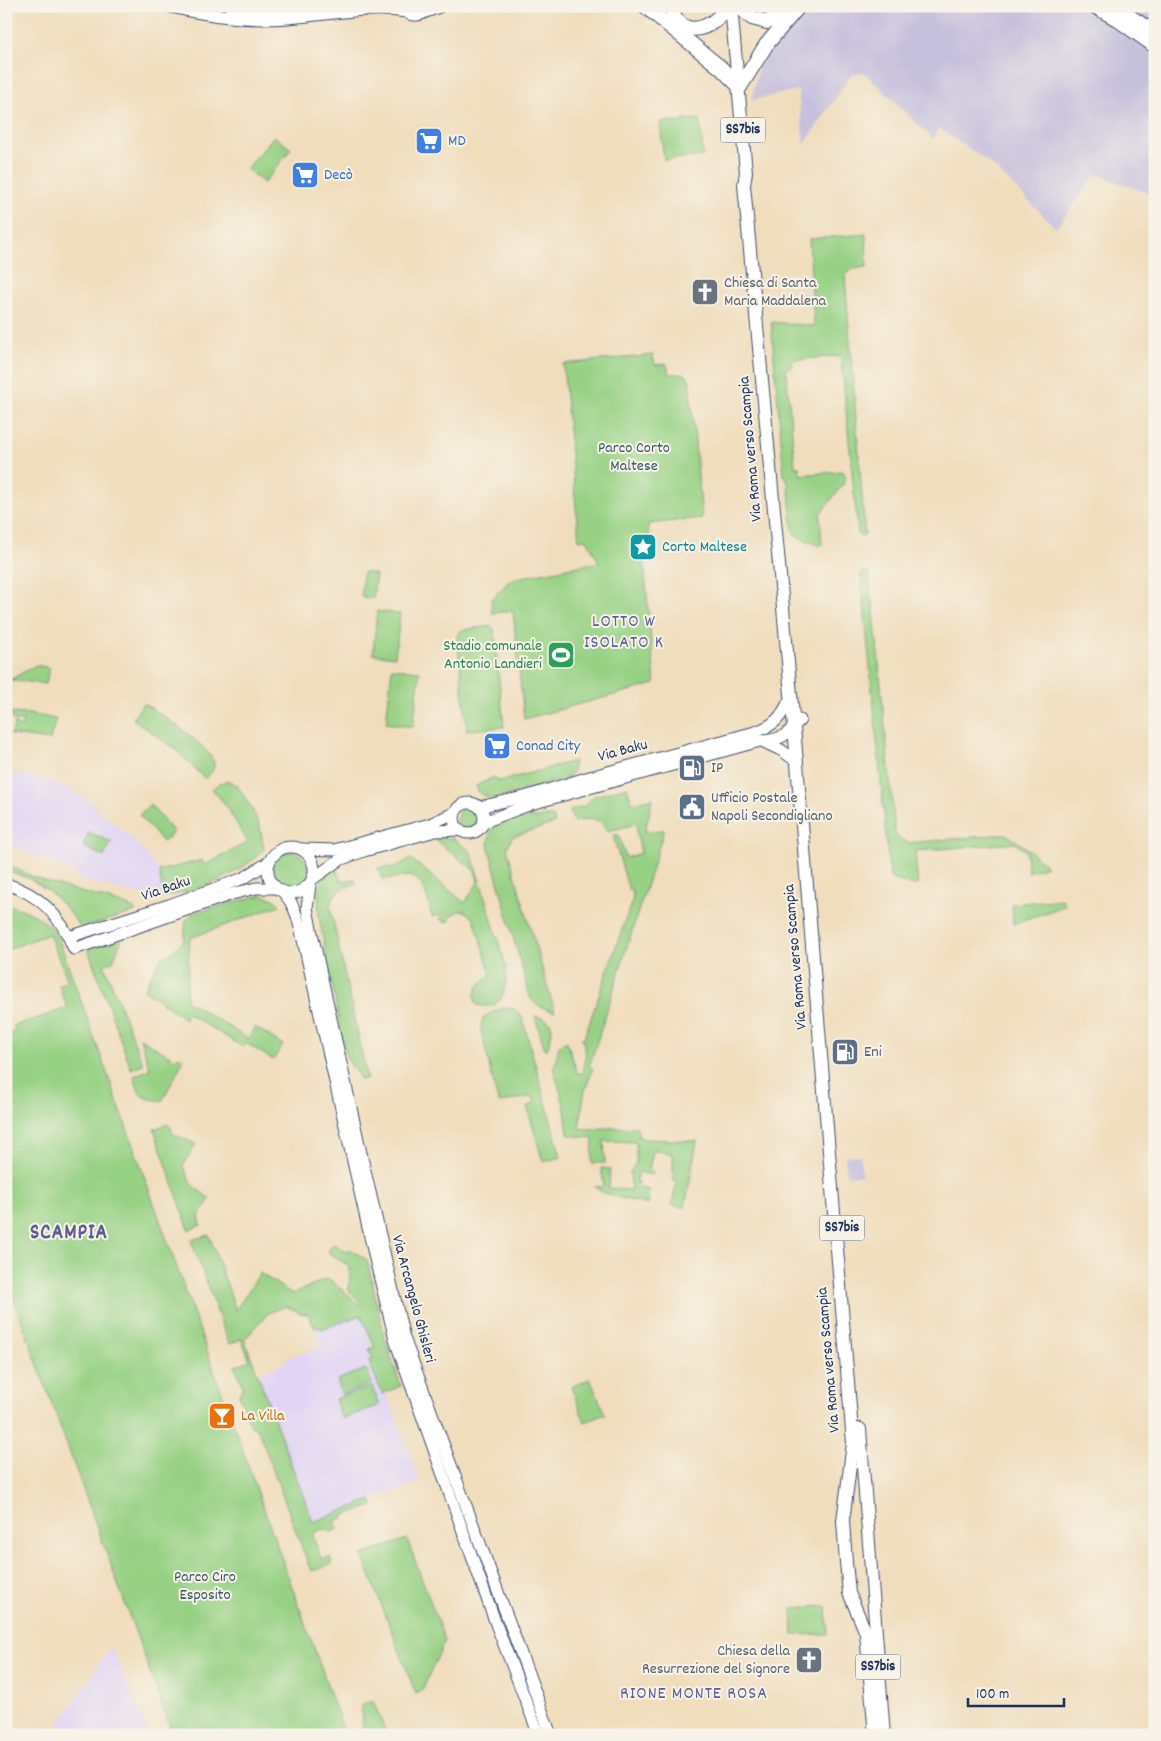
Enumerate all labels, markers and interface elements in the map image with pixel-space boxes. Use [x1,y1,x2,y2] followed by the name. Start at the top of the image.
[720,118,766,142] road number: SS7bis
[414,126,444,156] supermarket icon: MD
[448,130,466,153] place label: MD
[290,160,320,190] supermarket icon: Decò
[324,164,353,187] place label: Decò
[724,272,827,313] place label: Chiesa di Santa Maria Maddalena
[690,277,720,307] church icon: Chiesa di Santa Maria Maddalena
[733,375,769,523] street label: Via Roma verso Scampia
[598,437,670,478] park label: Parco Corto Maltese
[628,532,658,562] place icon: Corto Maltese
[662,536,747,559] place label: Corto Maltese
[584,610,664,656] district label: LOTTO W ISOLATO K
[443,635,542,676] place label: Stadio comunale Antonio Landieri
[546,640,576,670] sports icon: Stadio comunale Antonio Landieri
[482,731,512,761] supermarket icon: Conad City
[596,733,650,769] street label: Via Baku
[516,735,581,758] place label: Conad City
[677,753,707,783] fuel station icon: IP
[711,757,723,780] place label: IP
[711,787,833,828] place label: Ufficio Postale Napoli Secondigliano
[677,792,707,822] public building icon: Ufficio Postale Napoli Secondigliano
[138,870,194,908] street label: Via Baku
[778,883,814,1031] street label: Via Roma verso Scampia
[830,1037,860,1067] fuel station icon: Eni
[864,1041,882,1064] place label: Eni
[820,1216,864,1240] road number: SS7bis
[30,1219,108,1249] district label: SCAMPIA
[385,1233,441,1365] street label: Via Arcangelo Ghisleri
[811,1286,847,1434] street label: Via Roma verso Scampia
[207,1401,237,1431] bar icon: La Villa
[241,1405,285,1428] place label: La Villa
[174,1566,236,1607] park label: Parco Ciro Esposito
[642,1640,790,1681] place label: Chiesa della Resurrezione del Signore
[794,1645,824,1675] church icon: Chiesa della Resurrezione del Signore
[856,1654,900,1680] road number: SS7bis
[968,1676,1065,1708] scale bar
[620,1682,768,1707] district label: RIONE MONTE ROSA
[976,1684,1009,1706] text: 100 m

